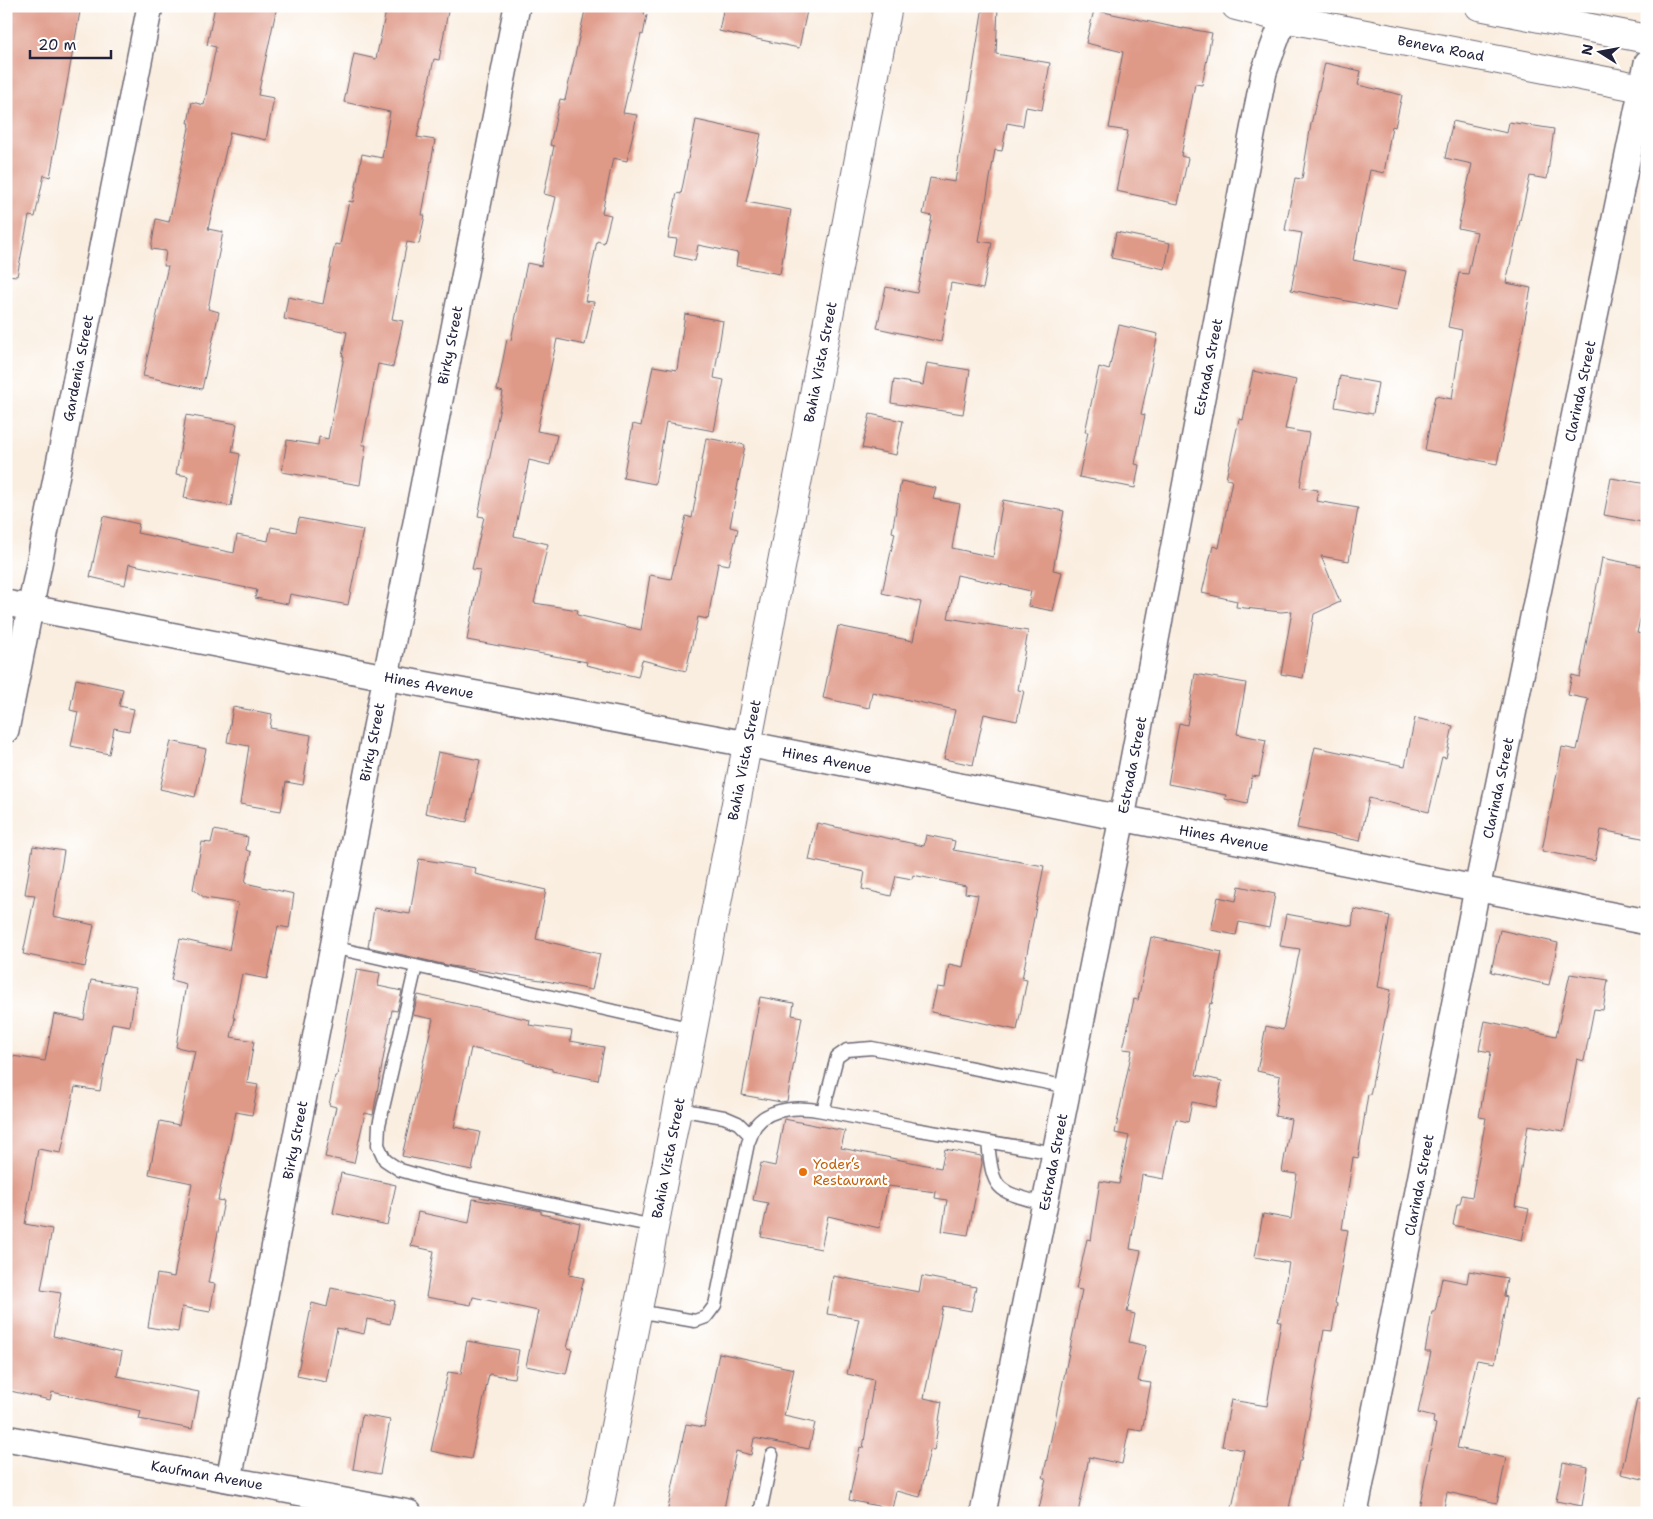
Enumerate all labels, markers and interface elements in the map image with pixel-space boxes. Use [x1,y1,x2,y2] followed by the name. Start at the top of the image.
[30,28,111,60] scale bar
[1576,28,1626,78] north arrow
[1396,31,1486,65] street label: Beneva Road
[38,35,77,55] text: 20 m
[1577,42,1597,57] text: N
[799,300,841,424] street label: Bahia Vista Street
[434,304,466,386] street label: Birky Street
[59,313,97,423] street label: Gardenia Street
[1190,317,1226,417] street label: Estrada Street
[1560,339,1600,443] street label: Clarinda Street
[383,667,476,703] street label: Hines Avenue
[723,698,765,822] street label: Bahia Vista Street
[356,701,388,783] street label: Birky Street
[1114,715,1150,815] street label: Estrada Street
[1478,736,1518,840] street label: Clarinda Street
[781,742,874,778] street label: Hines Avenue
[1178,820,1271,856] street label: Hines Avenue
[647,1096,689,1220] street label: Bahia Vista Street
[279,1099,311,1181] street label: Birky Street
[1035,1112,1071,1212] street label: Estrada Street
[1400,1133,1438,1237] street label: Clarinda Street
[813,1155,888,1189] place label: Yoder‘s Restaurant
[797,1166,809,1178] marker: Yoder‘s Restaurant
[150,1456,265,1494] street label: Kaufman Avenue

